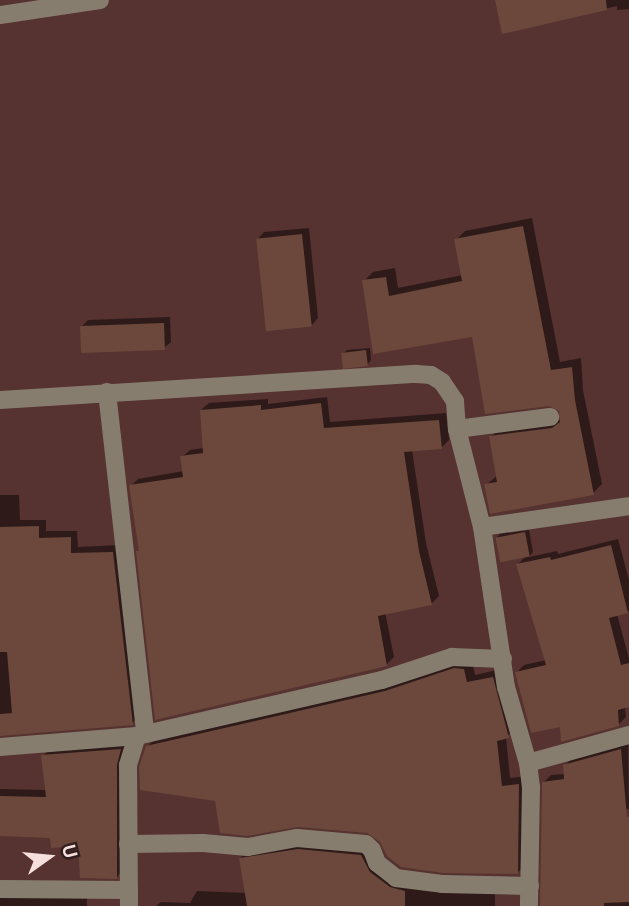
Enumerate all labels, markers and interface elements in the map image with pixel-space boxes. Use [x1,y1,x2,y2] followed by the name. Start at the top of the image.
[14,822,84,892] north arrow
[56,842,84,861] text: U

